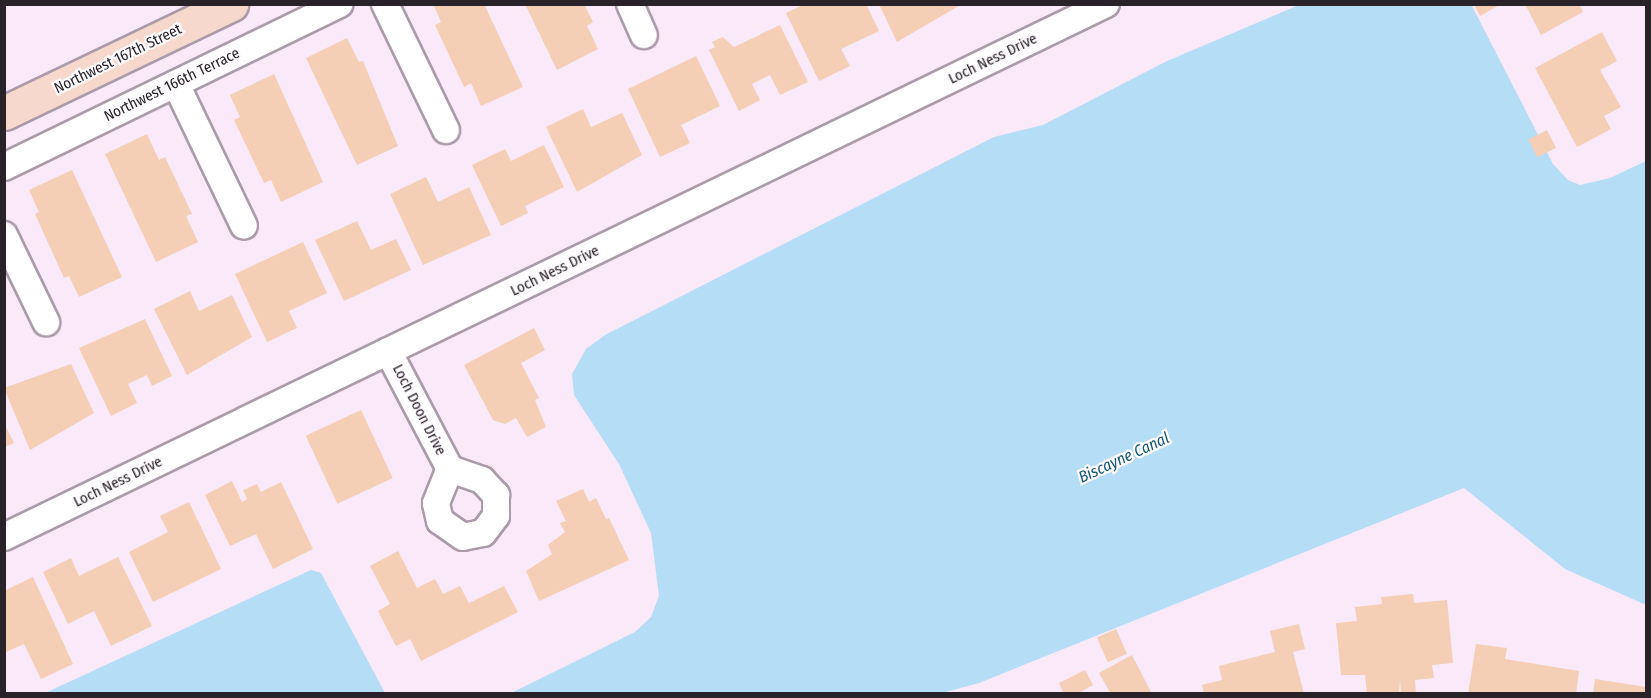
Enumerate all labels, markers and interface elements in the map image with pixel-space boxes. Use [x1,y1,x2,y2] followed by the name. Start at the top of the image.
[51,20,185,98] street label: Northwest 167th Street
[946,30,1040,88] street label: Loch Ness Drive
[101,44,243,126] street label: Northwest 166th Terrace
[508,242,602,300] street label: Loch Ness Drive
[388,361,450,459] street label: Loch Doon Drive
[1076,429,1172,487] water label: Biscayne Canal
[71,453,165,511] street label: Loch Ness Drive

